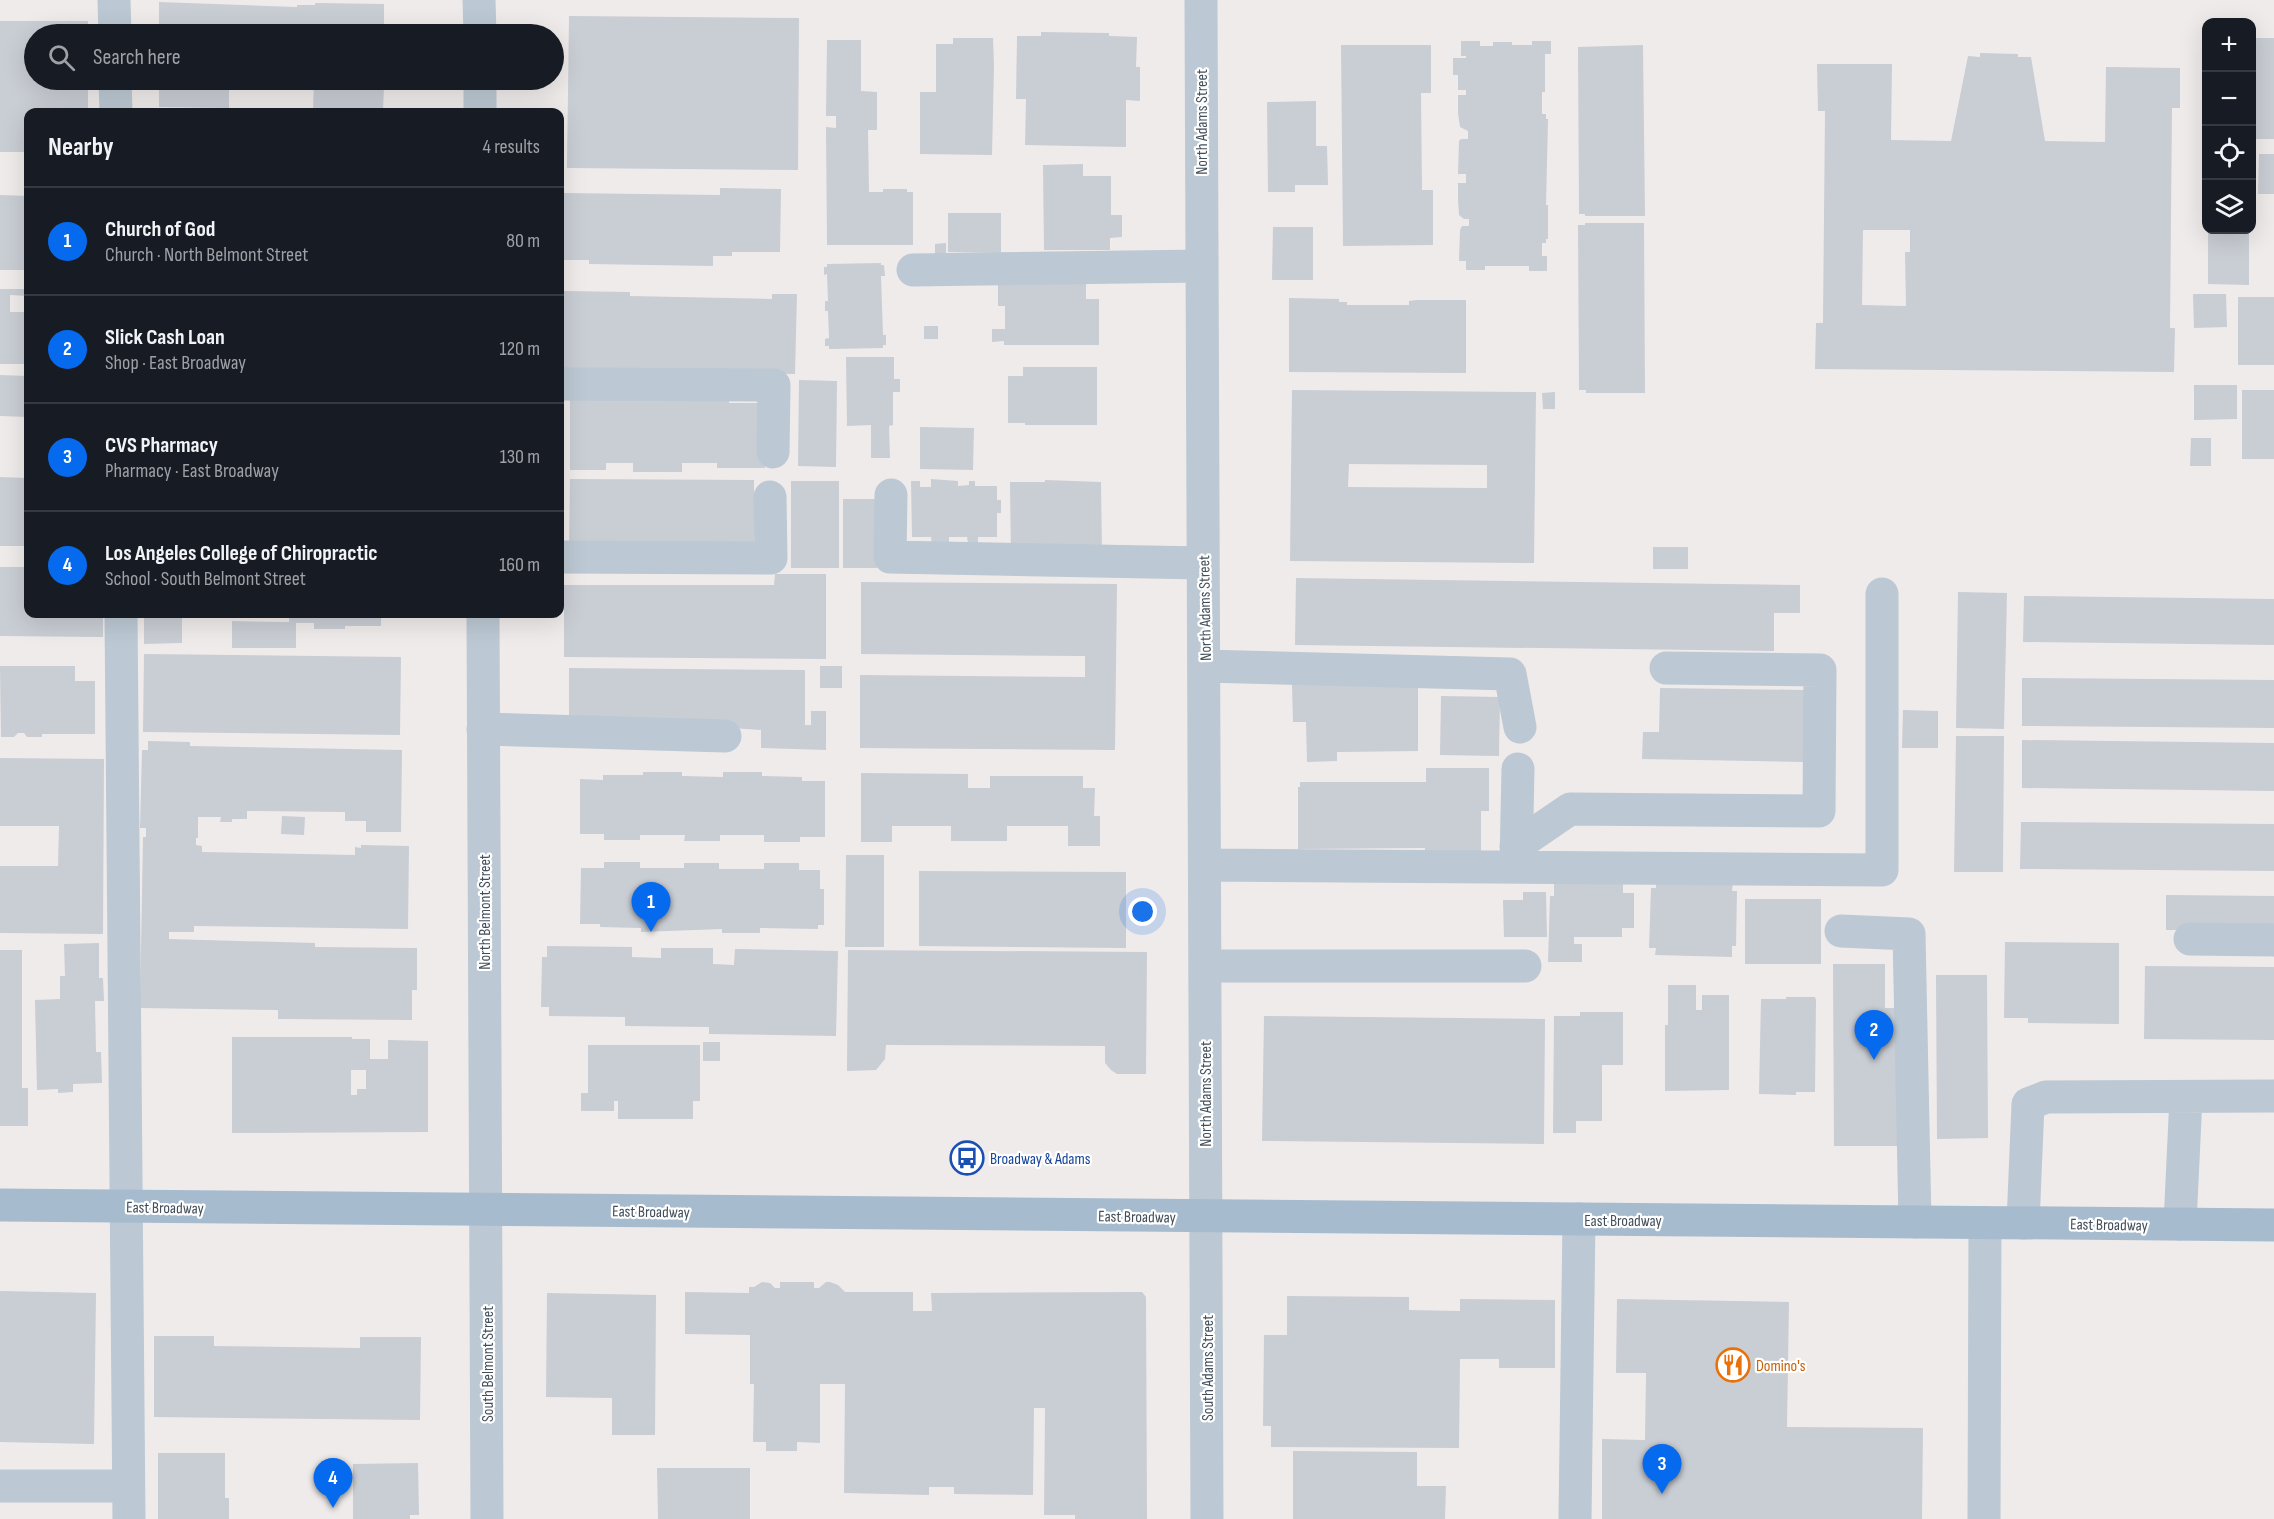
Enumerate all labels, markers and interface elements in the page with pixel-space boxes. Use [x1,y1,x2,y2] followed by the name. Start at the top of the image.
[2202,18,2256,234] map controls
[2202,18,2256,72] button: +
[24,24,564,90] search box
[45,41,78,74] icon: search
[93,44,180,71] text: Search here
[1193,69,1212,175] street label: North Adams Street
[2202,72,2256,126] button: −
[2202,126,2256,180] button: locate
[48,132,114,163] text: Nearby
[483,135,540,159] text: 4 results
[2202,180,2256,234] button: layers
[105,216,215,243] text: Church of God
[64,229,71,253] text: 1
[506,229,540,253] text: 80 m
[105,243,308,267] text: Church · North Belmont Street
[105,324,225,351] text: Slick Cash Loan
[63,337,72,361] text: 2
[500,337,540,361] text: 120 m
[105,351,246,375] text: Shop · East Broadway
[105,432,218,459] text: CVS Pharmacy
[63,445,72,469] text: 3
[500,445,540,469] text: 130 m
[105,459,279,483] text: Pharmacy · East Broadway
[105,540,378,567] text: Los Angeles College of Chiropractic
[63,553,72,577] text: 4
[499,553,540,577] text: 160 m
[1195,555,1216,661] street label: North Adams Street
[105,567,306,591] text: School · South Belmont Street
[476,854,495,970] street label: North Belmont Street
[632,882,670,932] pin: 1
[1128,897,1157,926] your location
[1854,1010,1894,1060] pin: 2
[1197,1041,1216,1147] street label: North Adams Street
[949,1140,985,1176] bus stop icon: Broadway & Adams
[990,1150,1091,1169] place label: Broadway & Adams
[126,1198,204,1219] street label: East Broadway
[612,1202,690,1223] street label: East Broadway
[1098,1207,1176,1228] street label: East Broadway
[1584,1212,1662,1231] street label: East Broadway
[2070,1215,2148,1236] street label: East Broadway
[479,1306,498,1422] street label: South Belmont Street
[1199,1315,1218,1421] street label: South Adams Street
[1715,1347,1751,1383] restaurant icon: Domino's
[1756,1357,1806,1376] place label: Domino's
[1642,1444,1682,1494] pin: 3
[314,1458,352,1508] pin: 4

